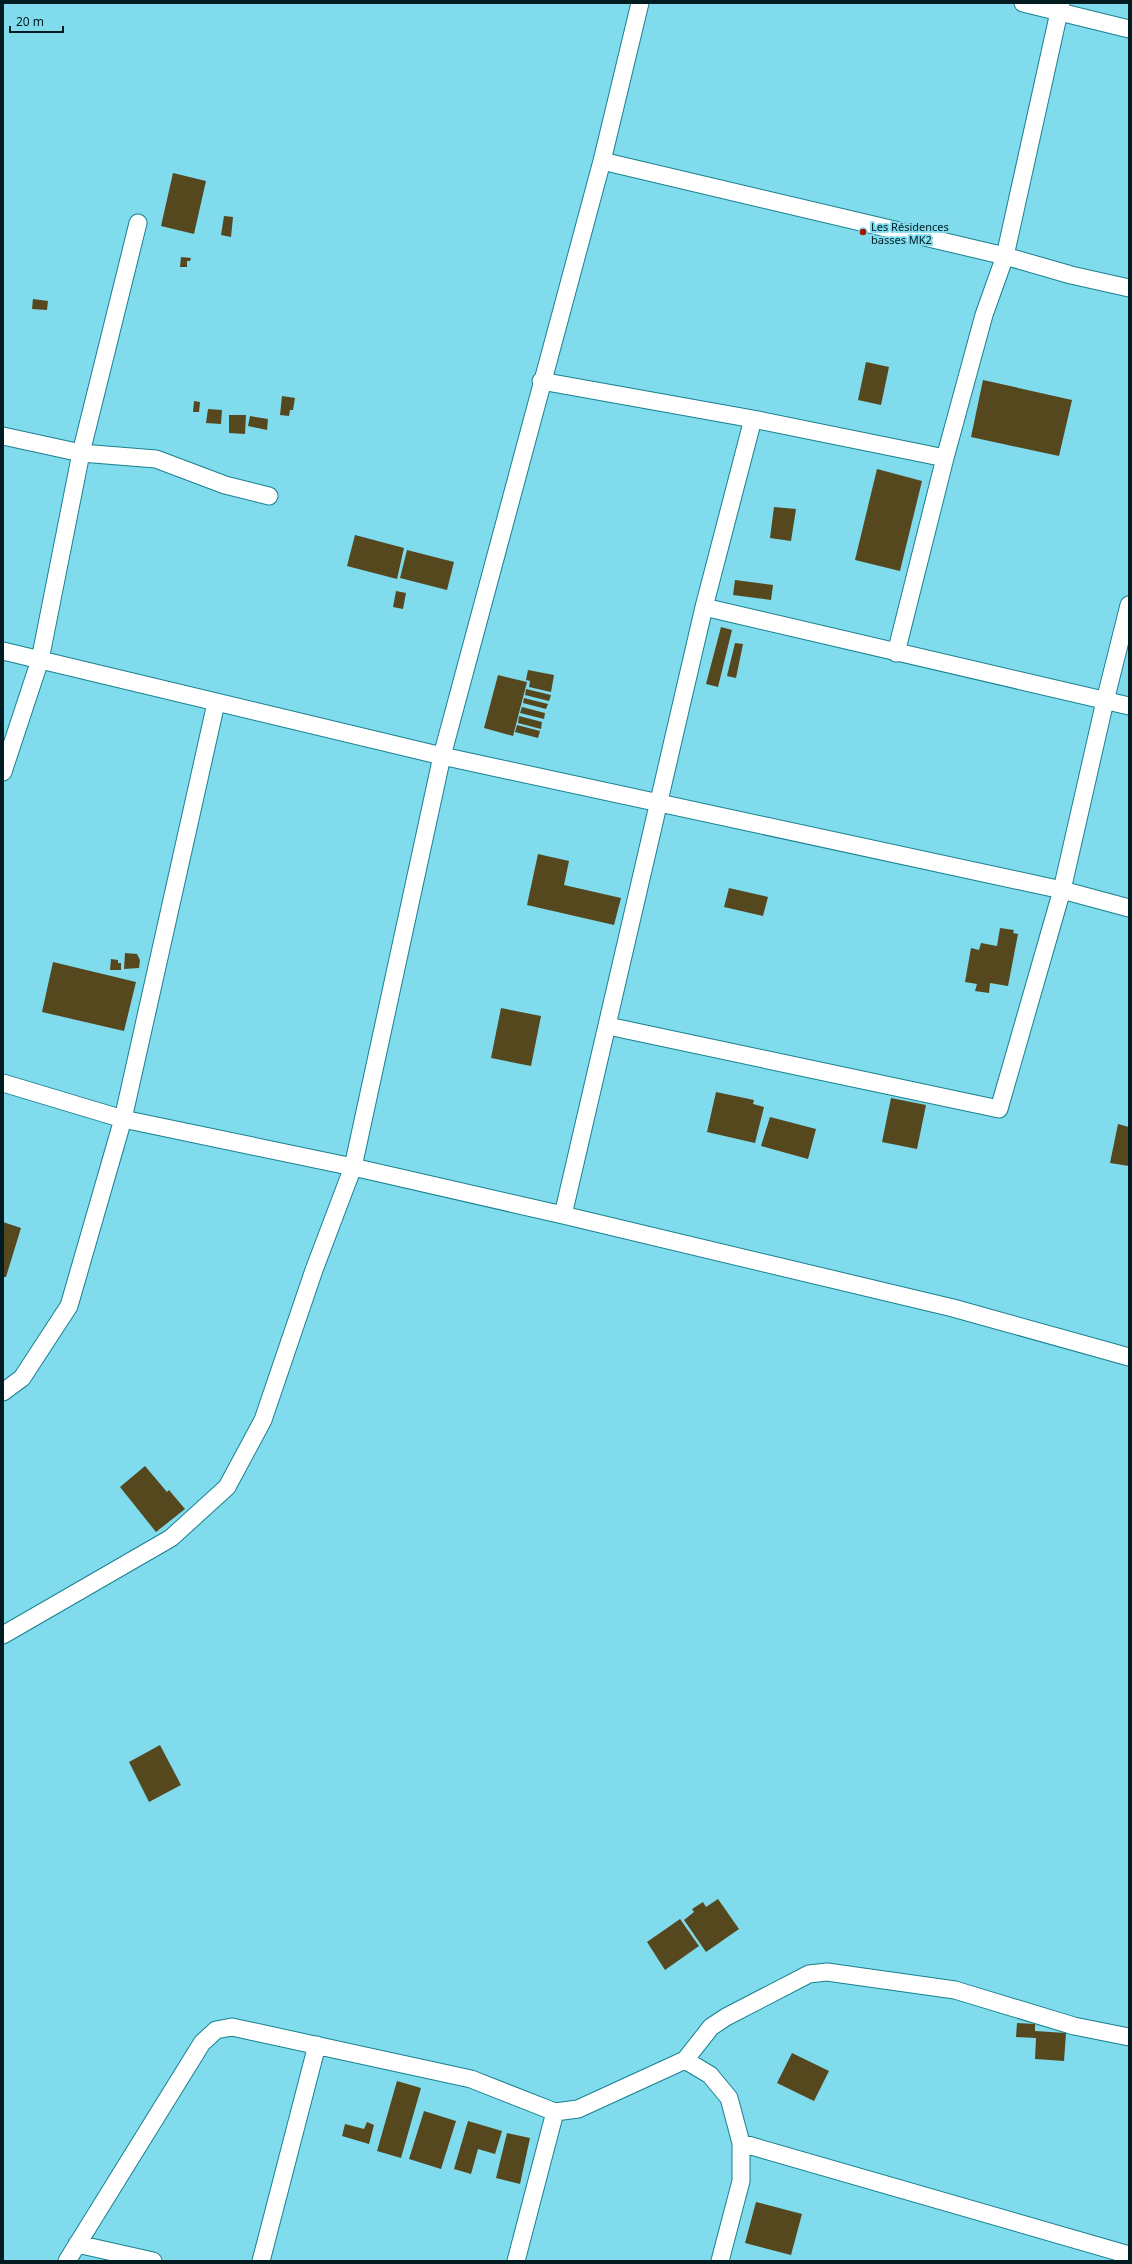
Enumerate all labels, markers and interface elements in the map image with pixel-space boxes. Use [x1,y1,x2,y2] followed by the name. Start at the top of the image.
[10,8,63,34] scale bar
[16,13,44,30] text: 20 m
[871,219,949,247] place label: Les Résidences basses MK2
[858,227,868,237] marker: Les Résidences basses MK2

